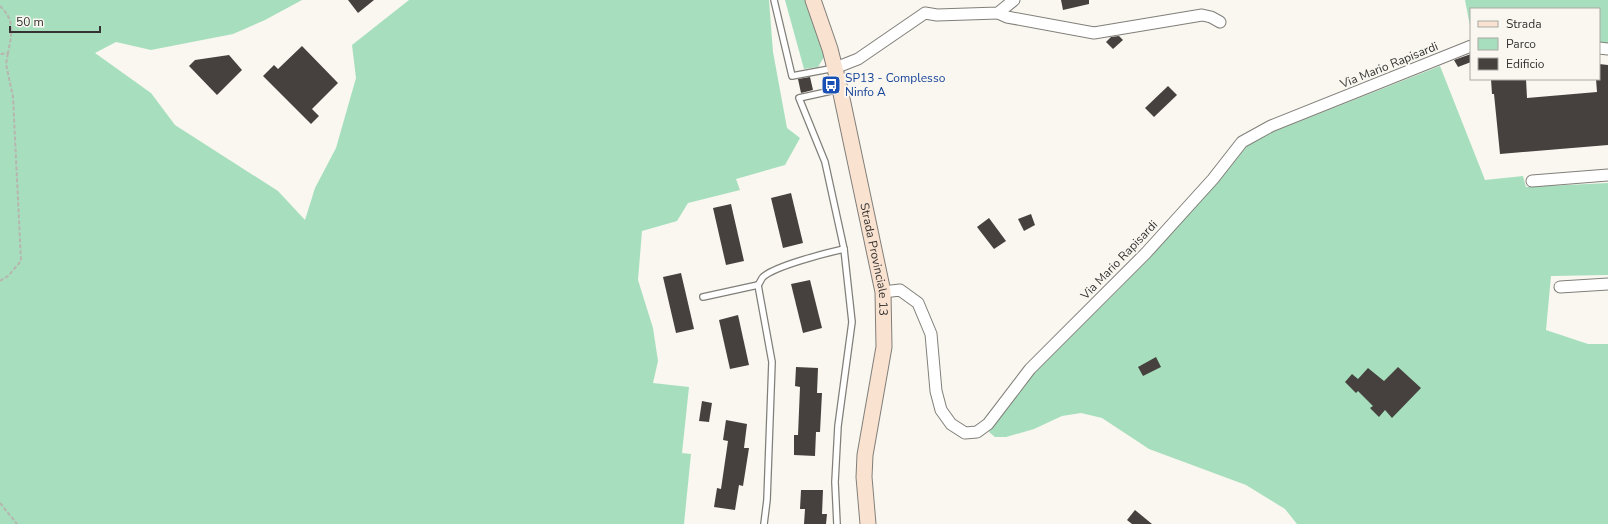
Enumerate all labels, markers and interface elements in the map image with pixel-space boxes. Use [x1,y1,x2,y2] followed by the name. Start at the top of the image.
[10,8,100,34] scale bar
[1470,8,1600,80] legend
[16,14,44,30] text: 50 m
[1506,16,1542,32] text: Strada
[1506,36,1536,52] text: Parco
[1337,38,1440,92] street label: Via Mario Rapisardi
[1506,56,1545,72] text: Edificio
[845,70,946,100] place label: SP13 - Complesso Ninfo A
[820,74,842,96] bus stop icon: SP13 - Complesso Ninfo A
[856,201,891,316] street label: Strada Provinciale 13
[1076,217,1161,304] street label: Via Mario Rapisardi

